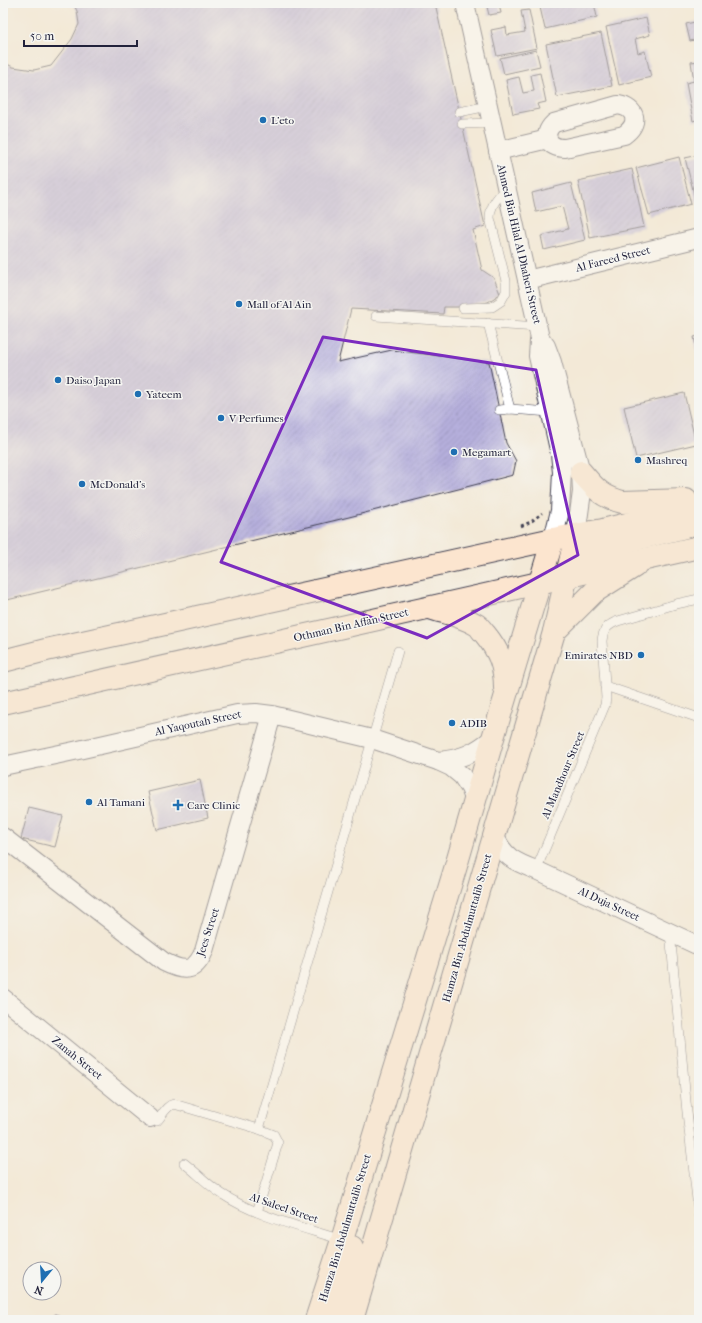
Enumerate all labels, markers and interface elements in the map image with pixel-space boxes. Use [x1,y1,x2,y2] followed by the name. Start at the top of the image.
[24,22,137,48] scale bar
[30,29,54,43] text: 50 m
[271,114,295,127] place label: L’eto
[258,115,268,125] marker: L’eto
[494,162,544,325] street label: Ahmed Bin Hilal Al Dhaheri Street
[573,243,652,275] street label: Al Fareed Street
[247,298,312,311] place label: Mall of Al Ain
[234,299,244,309] marker: Mall of Al Ain
[66,374,122,387] place label: Daiso Japan
[53,375,63,385] marker: Daiso Japan
[145,388,183,401] place label: Yateem
[133,389,143,399] marker: Yateem
[228,412,284,425] place label: V Perfumes
[216,413,226,423] marker: V Perfumes
[462,446,511,459] place label: Megamart
[449,447,459,457] marker: Megamart
[646,454,687,467] place label: Mashreq
[633,455,643,465] marker: Mashreq
[90,478,145,491] place label: McDonald's
[77,479,87,489] marker: McDonald's
[292,605,410,645] street label: Othman Bin Affan Street
[565,649,633,662] place label: Emirates NBD
[636,650,646,660] marker: Emirates NBD
[153,707,243,739] street label: Al Yaqoutah Street
[459,717,487,730] place label: ADIB
[447,718,457,728] marker: ADIB
[538,729,587,822] street label: Al Mandhour Street
[96,796,146,809] place label: Al Tamani
[84,797,94,807] marker: Al Tamani
[172,799,184,811] marker: Care Clinic
[187,799,240,812] place label: Care Clinic
[440,852,494,1004] street label: Hamza Bin Abdulmuttalib Street
[575,884,642,924] street label: Al Duja Street
[194,906,222,959] street label: Jees Street
[49,1034,105,1082] street label: Zanah Street
[316,1152,374,1304] street label: Hamza Bin Abdulmuttalib Street
[247,1190,320,1226] street label: Al Saleel Street
[22,1261,62,1301] north arrow
[32,1282,45,1298] text: N

